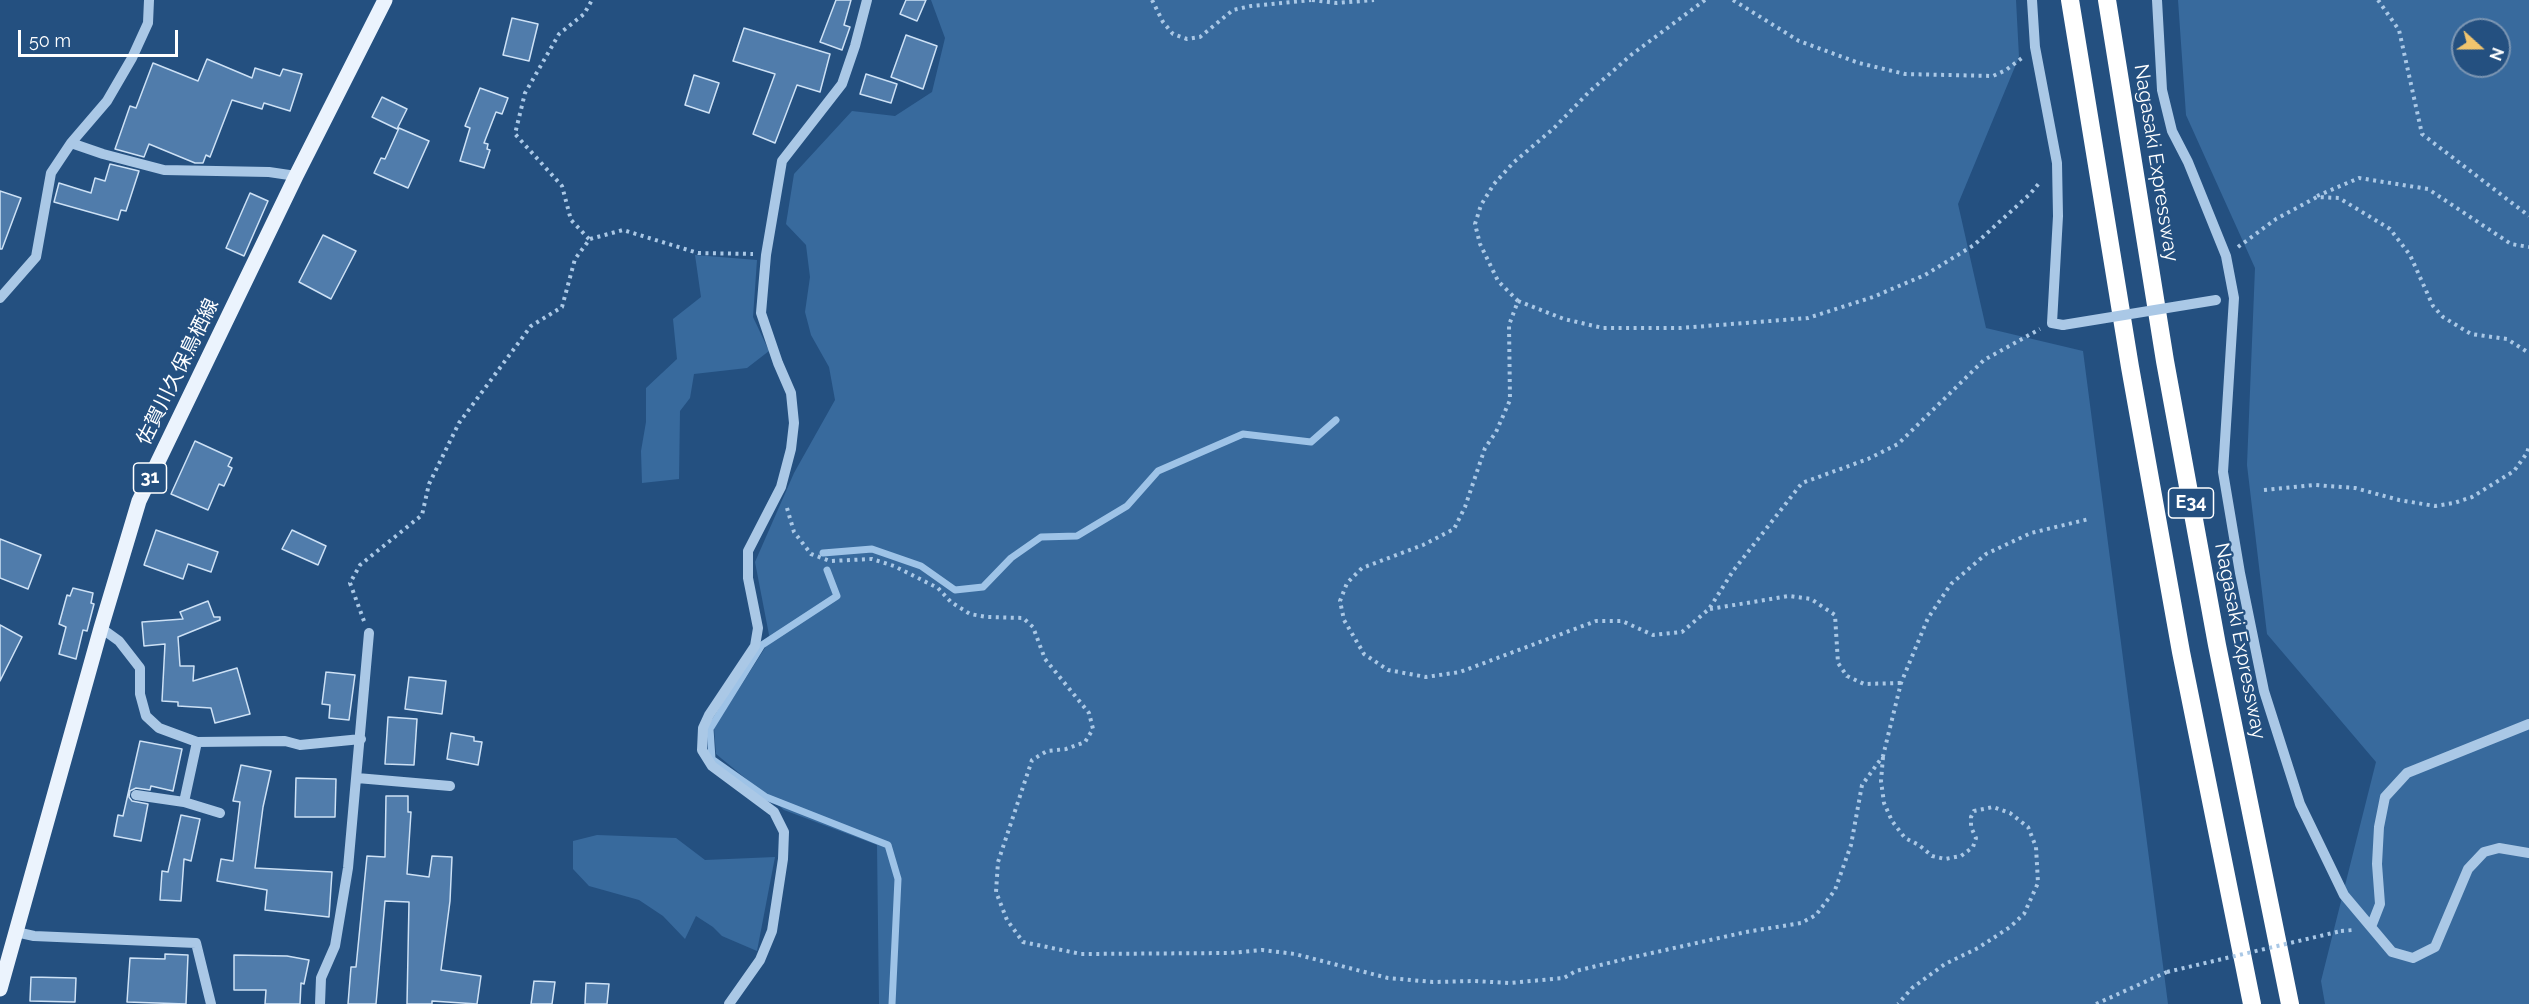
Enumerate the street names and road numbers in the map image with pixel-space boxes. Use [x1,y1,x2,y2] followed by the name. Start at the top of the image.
[2129,63,2183,263] street label: Nagasaki Expressway
[132,295,224,449] street label: 佐賀川久保鳥栖線
[134,463,166,493] road number: 31
[2168,488,2214,518] road number: E34
[2209,541,2271,741] street label: Nagasaki Expressway

